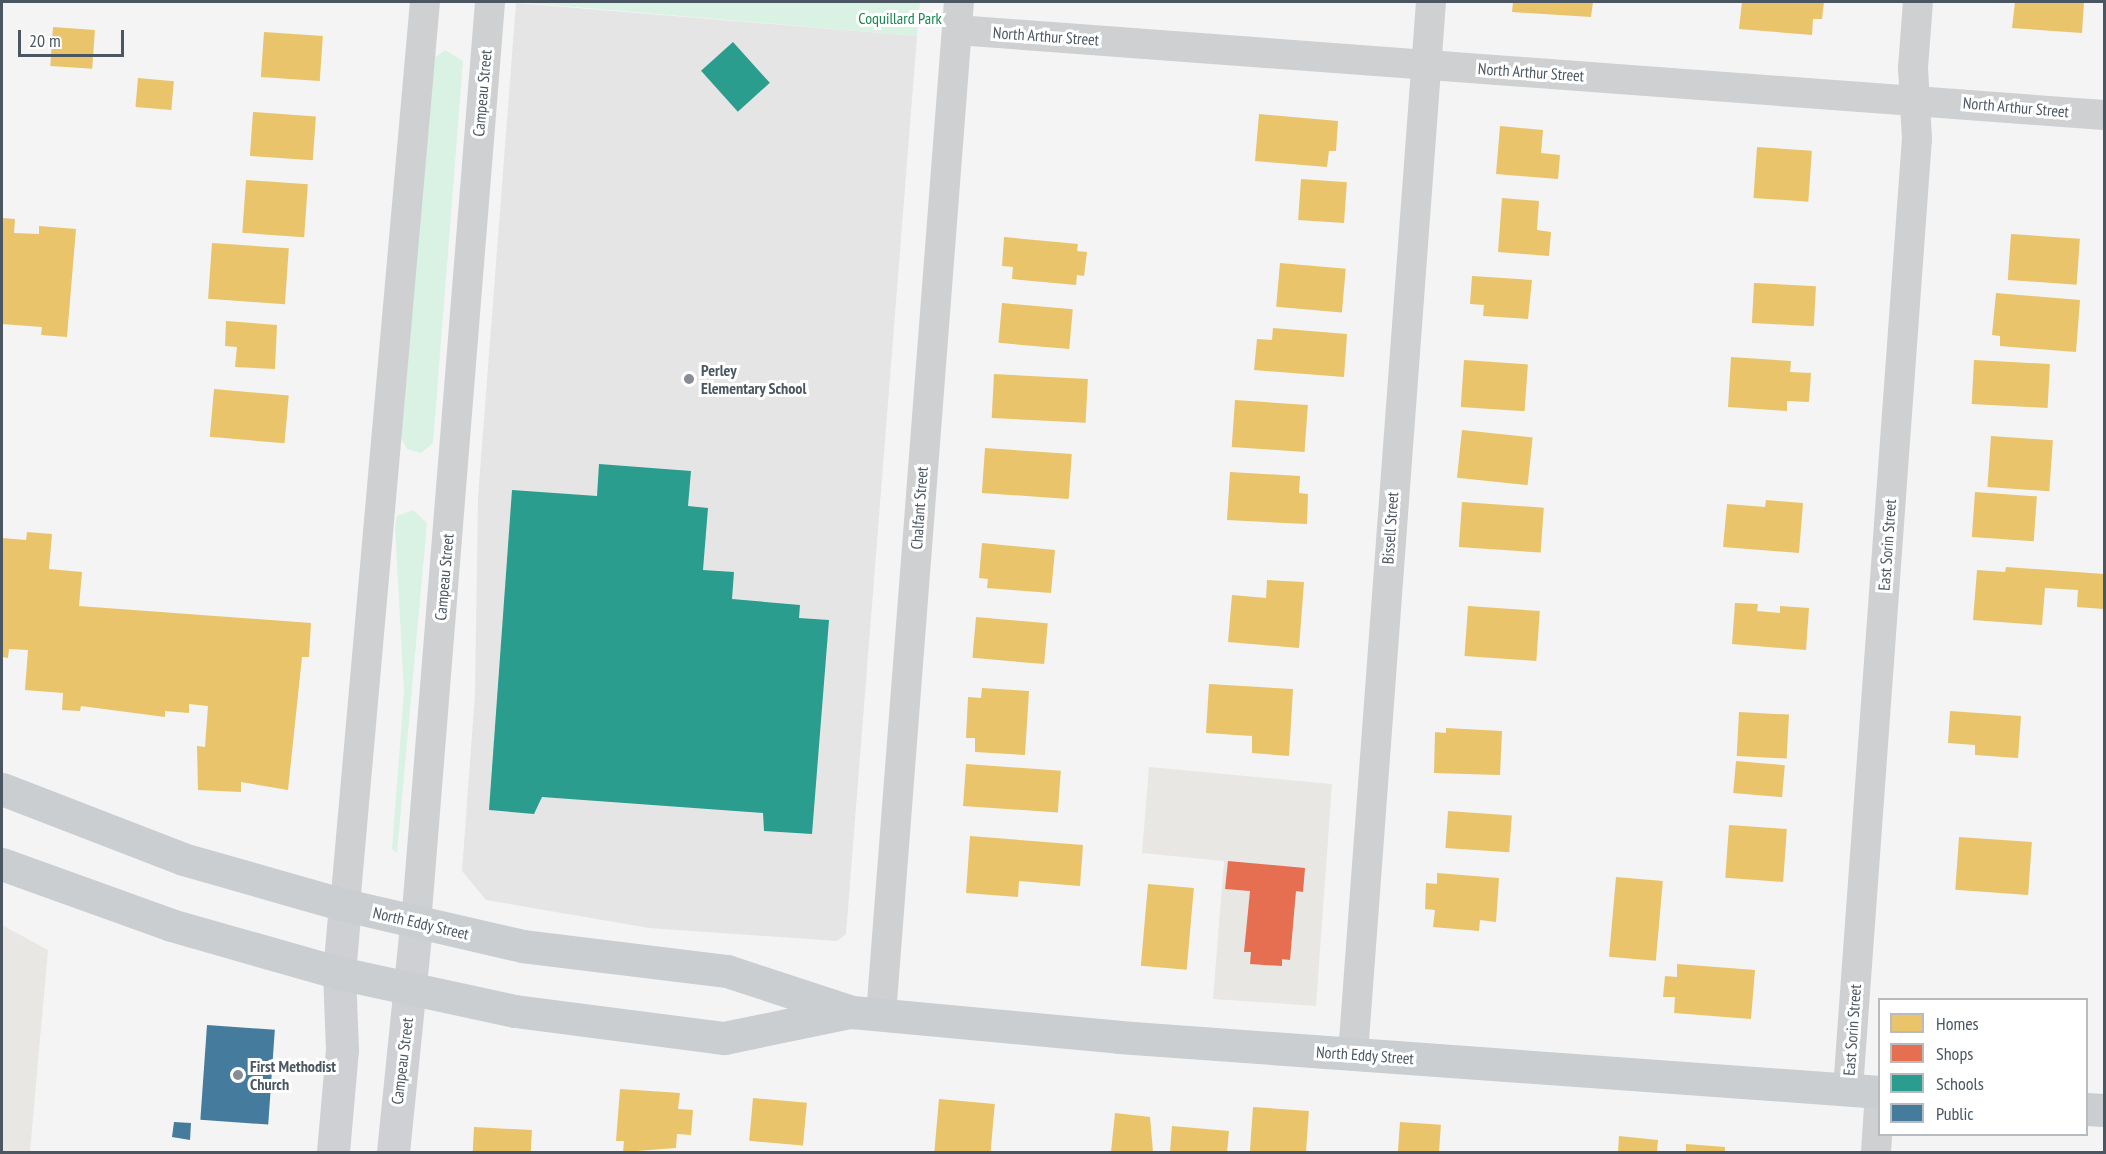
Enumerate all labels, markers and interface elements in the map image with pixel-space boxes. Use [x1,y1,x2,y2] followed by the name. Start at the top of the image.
[858,8,942,28] park label: Coquillard Park
[21,18,128,56] scale bar
[992,23,1100,49] street label: North Arthur Street
[29,29,61,52] text: 20 m
[469,49,495,137] street label: Campeau Street
[1477,59,1585,85] street label: North Arthur Street
[1962,93,2070,121] street label: North Arthur Street
[701,360,807,398] place label: Perley Elementary School
[682,372,696,386] marker: Perley Elementary School
[907,466,931,550] street label: Chalfant Street
[1378,491,1402,565] street label: Bissell Street
[1874,499,1900,591] street label: East Sorin Street
[431,533,457,621] street label: Campeau Street
[371,903,471,943] street label: North Eddy Street
[1839,984,1865,1076] street label: East Sorin Street
[1878,998,2088,1136] legend
[1936,1012,1979,1035] text: Homes
[387,1016,417,1106] street label: Campeau Street
[1315,1042,1415,1068] street label: North Eddy Street
[1936,1042,1973,1065] text: Shops
[250,1056,336,1094] place label: First Methodist Church
[231,1068,245,1082] marker: First Methodist Church
[1936,1072,1984,1095] text: Schools
[1936,1102,1974,1125] text: Public

